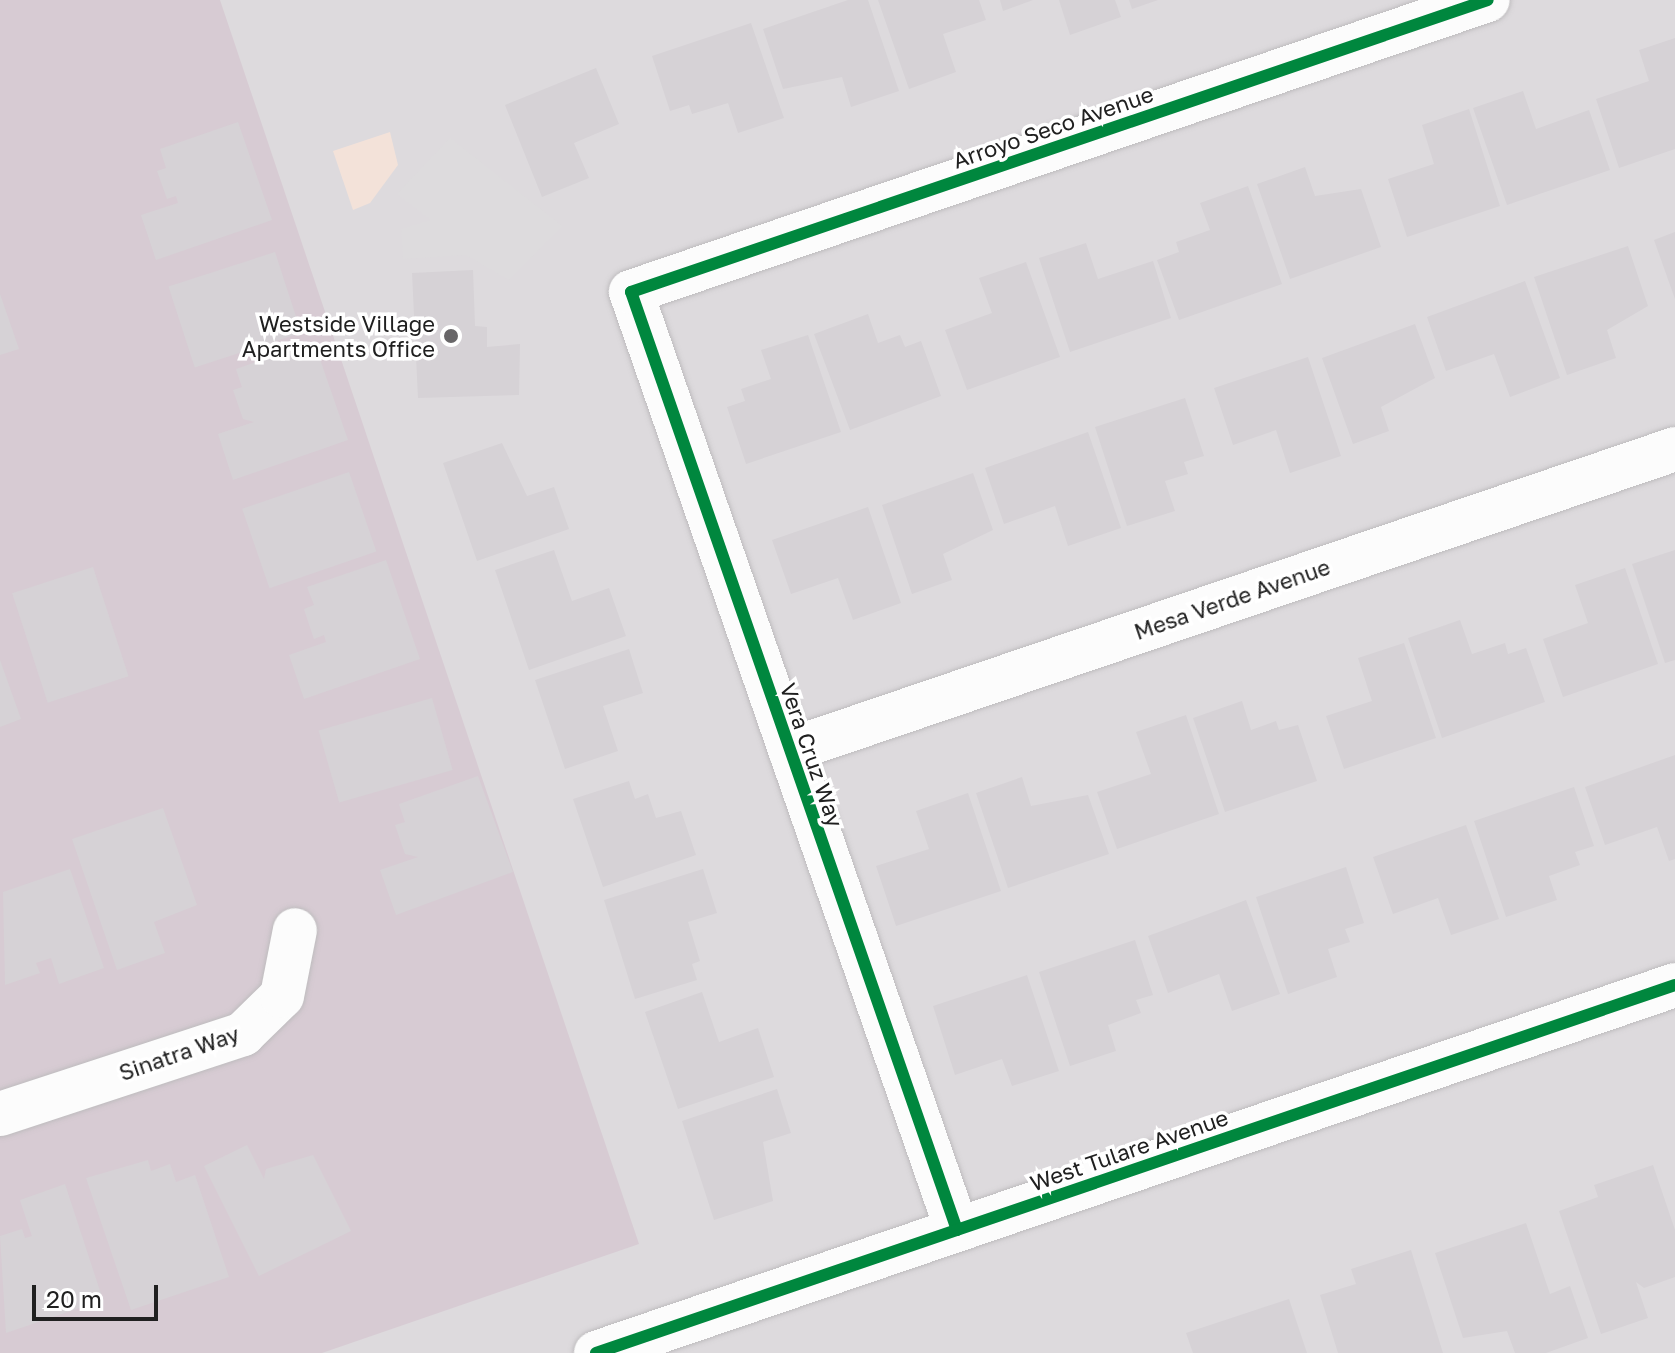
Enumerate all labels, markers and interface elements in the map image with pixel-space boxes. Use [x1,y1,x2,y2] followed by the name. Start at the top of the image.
[949,80,1157,174] street label: Arroyo Seco Avenue
[242,310,435,362] place label: Westside Village Apartments Office
[442,327,460,345] marker: Westside Village Apartments Office
[1131,553,1333,645] street label: Mesa Verde Avenue
[775,680,849,830] street label: Vera Cruz Way
[115,1020,243,1086] street label: Sinatra Way
[1027,1104,1231,1196] street label: West Tulare Avenue
[36,1269,162,1319] scale bar
[46,1284,102,1313] text: 20 m

